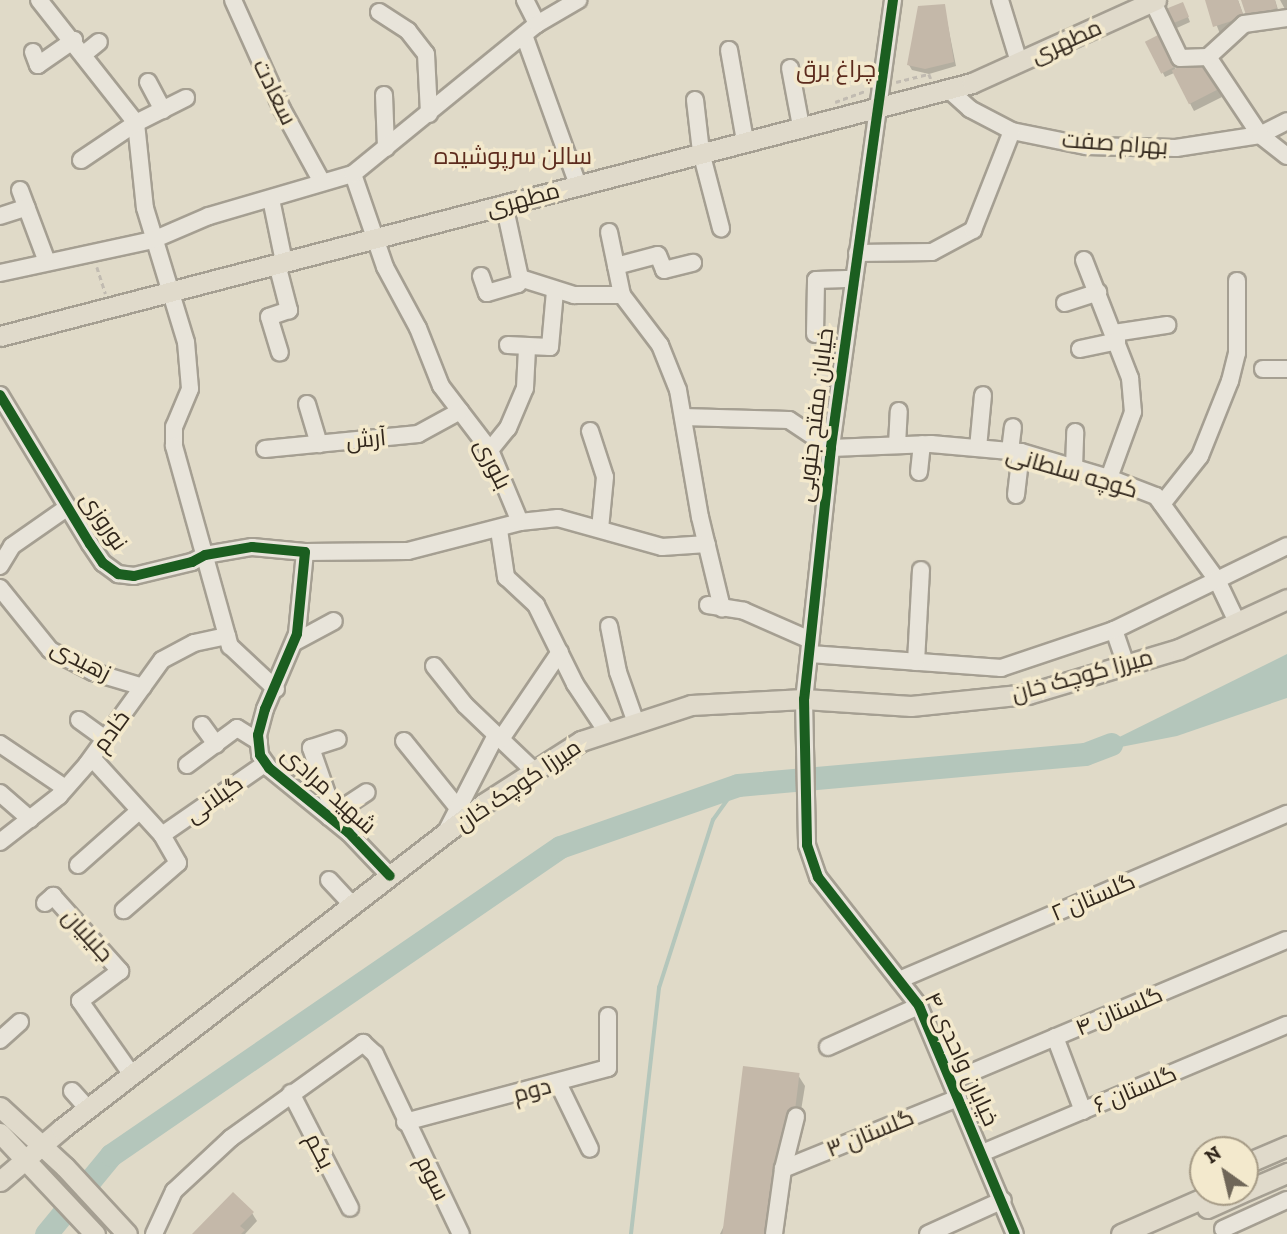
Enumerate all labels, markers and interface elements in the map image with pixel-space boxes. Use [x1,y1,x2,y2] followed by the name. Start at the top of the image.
[1026,13,1106,69] street label: مطهری
[247,55,303,129] street label: سعادت
[796,55,876,83] district label: چراغ برق
[1061,126,1169,160] street label: بهرام صفت
[434,142,592,170] district label: سالن سرپوشیده
[483,176,563,222] street label: مطهری
[791,326,839,504] street label: خیابان مفتح جنوبی
[345,424,387,454] street label: آرش
[469,434,517,494] street label: بلوری
[1003,440,1141,504] street label: کوچه سلطانی
[74,486,134,556] street label: نوروزی
[46,633,116,687] street label: زهیدی
[1008,643,1156,707] street label: میرزا کوچک خان
[87,705,135,757] street label: خادم
[450,733,586,837] street label: میرزا کوچک خان
[276,740,382,840] street label: شهید مرادی
[180,769,248,829] street label: گیلانی
[1047,867,1139,927] street label: گلستان ۲
[57,903,119,967] street label: جلیلیان
[1071,980,1167,1042] street label: گلستان ۴
[919,988,1005,1130] street label: خیابان واحدی ۴
[1089,1059,1181,1119] street label: گلستان ۶
[510,1072,554,1108] street label: دوم
[822,1103,918,1163] street label: گلستان ۳
[299,1129,341,1173] street label: یکم
[1189,1136,1259,1206] north arrow
[1201,1141,1226,1168] text: N
[410,1151,456,1205] street label: سوم

